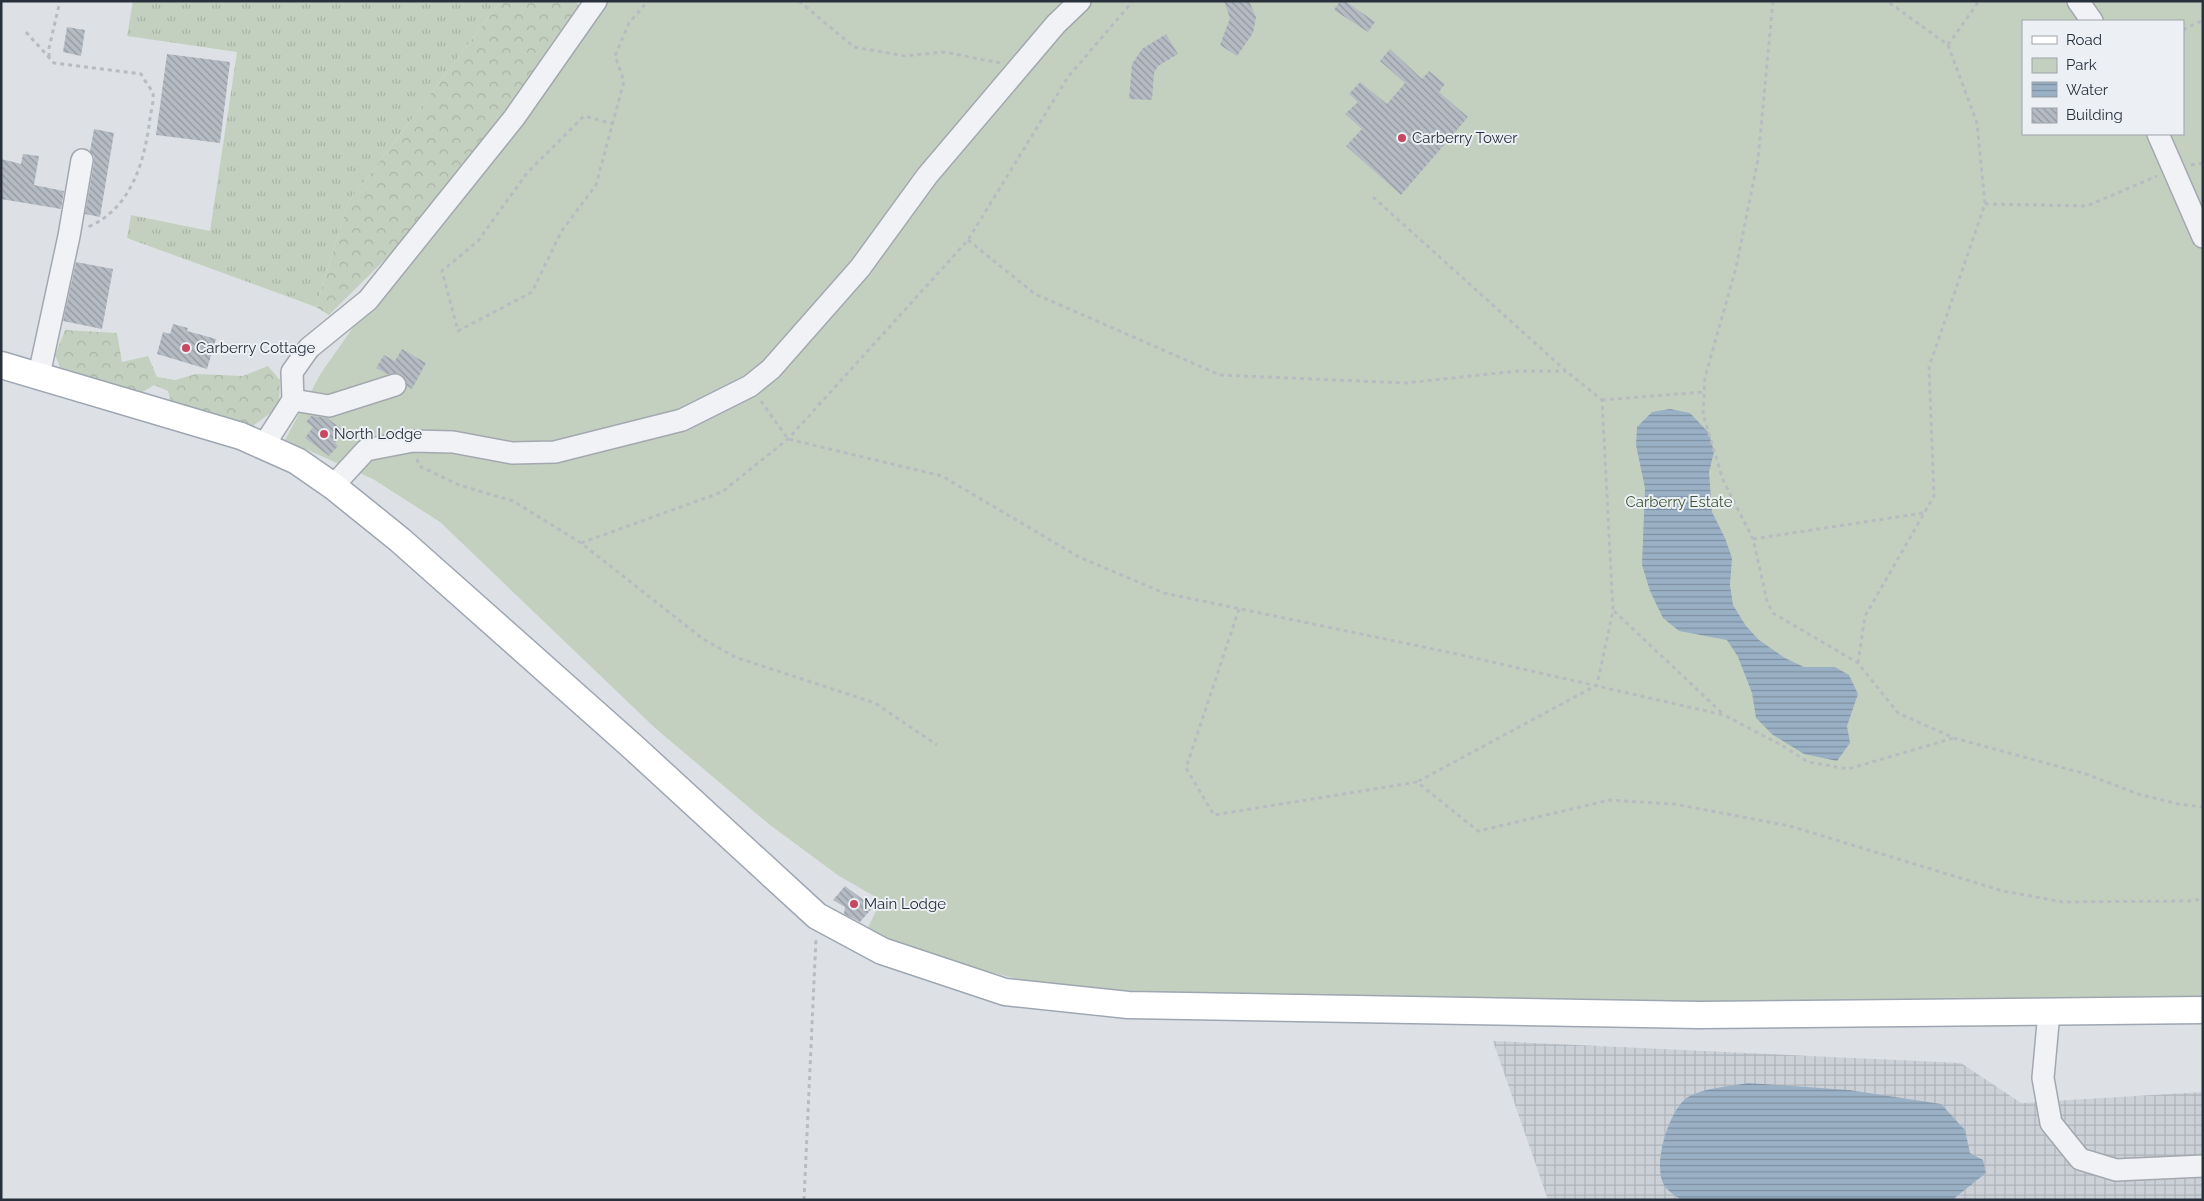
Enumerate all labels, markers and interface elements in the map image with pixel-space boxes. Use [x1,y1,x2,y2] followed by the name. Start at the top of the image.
[2022,20,2184,135] legend
[2066,31,2102,49] text: Road
[2066,56,2097,74] text: Park
[2066,81,2109,99] text: Water
[2066,106,2123,124] text: Building
[1412,129,1518,147] place label: Carberry Tower
[1396,132,1408,144] marker: Carberry Tower
[196,339,315,357] place label: Carberry Cottage
[180,342,192,354] marker: Carberry Cottage
[334,425,422,443] place label: North Lodge
[318,428,330,440] marker: North Lodge
[1625,493,1733,511] park label: Carberry Estate
[864,895,946,913] place label: Main Lodge
[848,898,860,910] marker: Main Lodge

